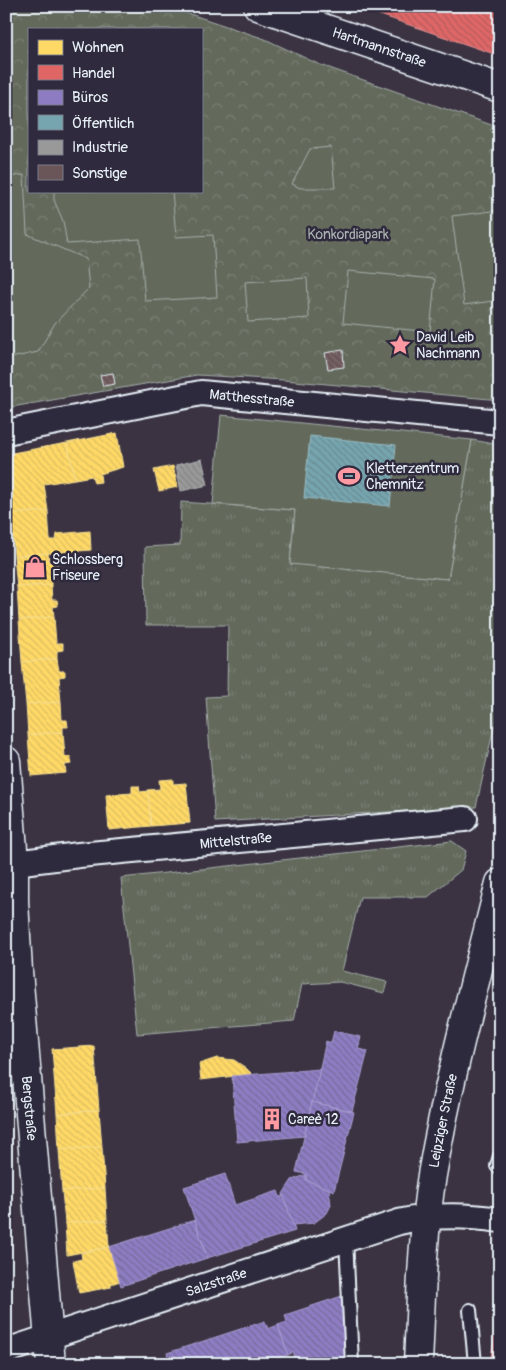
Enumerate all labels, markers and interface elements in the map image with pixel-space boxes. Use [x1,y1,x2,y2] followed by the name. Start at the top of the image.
[330,24,428,71] street label: Hartmannstraße
[28,28,202,192] legend
[72,38,124,57] text: Wohnen
[72,64,115,83] text: Handel
[72,88,108,107] text: Büros
[72,114,134,133] text: Öffentlich
[72,138,128,157] text: Industrie
[72,164,128,183] text: Sonstige
[307,226,389,243] park label: Konkordiapark
[416,329,480,362] place label: David Leib Nachmann
[387,332,413,358] place icon: David Leib Nachmann
[209,386,295,411] street label: Matthesstraße
[366,460,459,493] place label: Kletterzentrum Chemnitz
[336,463,362,489] sports icon: Kletterzentrum Chemnitz
[52,551,123,584] place label: Schlossberg Friseure
[22,554,48,580] shop icon: Schlossberg Friseure
[199,829,273,853] street label: Mittelstraße
[425,1072,461,1169] street label: Leipziger Straße
[18,1075,40,1141] street label: Bergstraße
[259,1106,285,1132] building icon: Careè 12
[288,1111,339,1128] place label: Careè 12
[183,1265,249,1301] street label: Salzstraße

